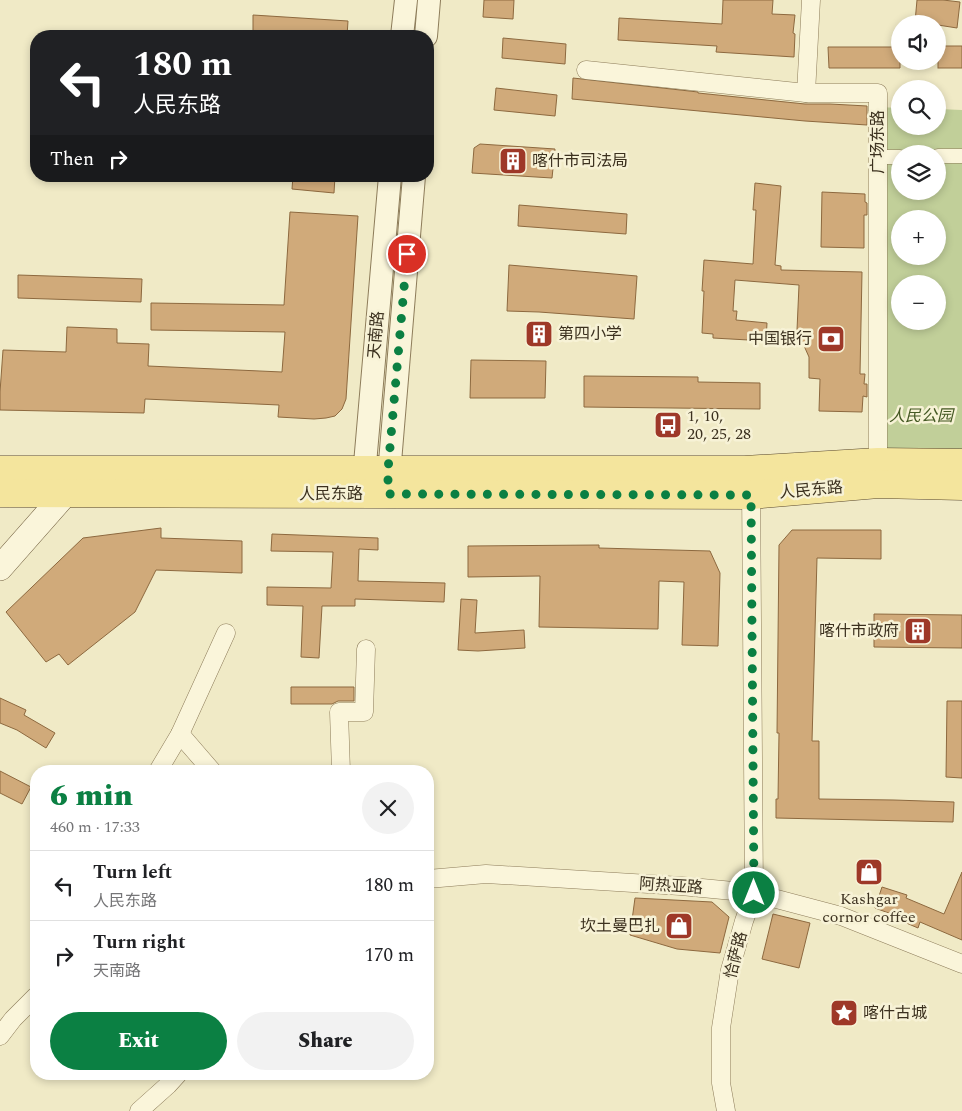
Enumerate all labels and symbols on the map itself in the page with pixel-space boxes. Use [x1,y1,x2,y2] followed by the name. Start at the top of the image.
[866,110,890,174] street label: 广场东路
[498,146,528,176] building icon: 喀什市司法局
[532,149,628,173] place label: 喀什市司法局
[386,233,428,275] pin
[362,310,390,360] street label: 天南路
[524,319,554,349] building icon: 第四小学
[558,322,622,346] place label: 第四小学
[816,324,846,354] bank icon: 中国银行
[748,327,812,351] place label: 中国银行
[687,404,751,446] place label: 1, 10, 20, 25, 28
[889,404,955,428] park label: 人民公园
[653,410,683,440] bus stop icon: 1, 10, 20, 25, 28
[778,475,844,505] street label: 人民东路
[299,482,363,506] street label: 人民东路
[903,616,933,646] building icon: 喀什市政府
[819,619,899,643] place label: 喀什市政府
[854,857,884,887] shop icon: Kashgar cornor coffee
[727,866,779,918] position arrow
[638,872,704,900] street label: 阿热亚路
[822,887,916,929] place label: Kashgar cornor coffee
[664,911,694,941] shop icon: 坎土曼巴扎
[580,914,660,938] place label: 坎土曼巴扎
[719,929,753,981] street label: 恰萨路
[829,998,859,1028] place icon: 喀什古城
[863,1001,927,1025] place label: 喀什古城

